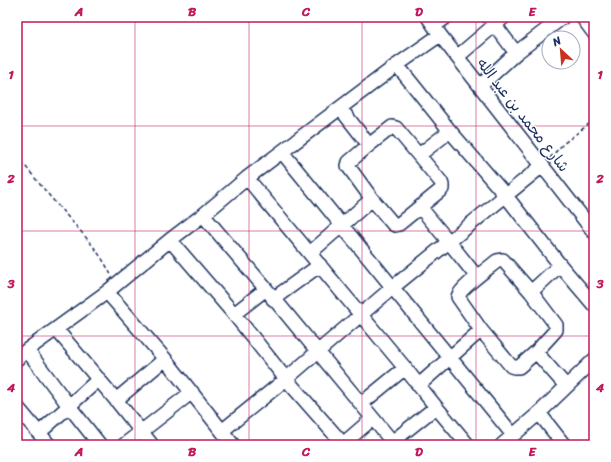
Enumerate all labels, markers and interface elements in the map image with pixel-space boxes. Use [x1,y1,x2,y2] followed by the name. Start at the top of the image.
[74,0,83,23] text: A
[188,0,197,23] text: B
[301,0,311,23] text: C
[415,0,423,23] text: D
[528,0,537,23] text: E
[541,30,581,70] north arrow
[548,31,565,52] text: N
[470,52,576,178] street label: شارع محمد بن عبد الله
[8,63,14,86] text: 1
[597,63,603,86] text: 1
[6,167,15,190] text: 2
[595,167,604,190] text: 2
[6,272,15,295] text: 3
[595,272,604,295] text: 3
[6,376,16,399] text: 4
[595,376,605,399] text: 4
[74,440,83,462] text: A
[188,440,197,462] text: B
[301,440,311,462] text: C
[415,440,423,462] text: D
[528,440,537,462] text: E

